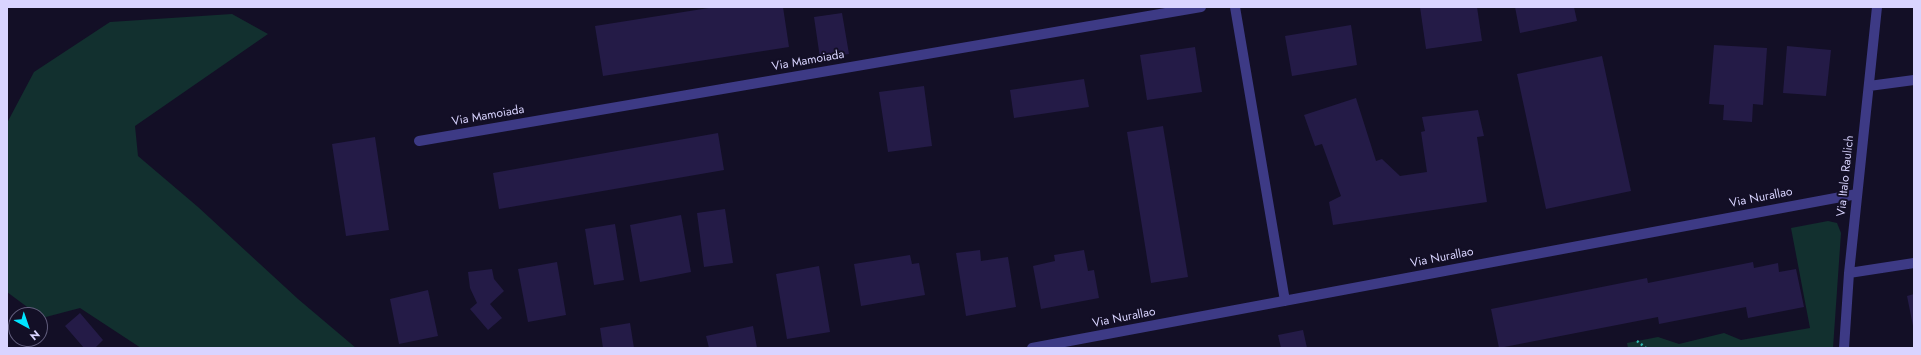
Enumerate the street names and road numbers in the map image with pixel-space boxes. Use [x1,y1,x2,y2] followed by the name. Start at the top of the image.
[771,48,845,74] street label: Via Mamoiada
[451,103,525,129] street label: Via Mamoiada
[1835,135,1857,217] street label: Via Italo Raulich
[1728,185,1794,211] street label: Via Nurallao
[1409,245,1475,271] street label: Via Nurallao
[1091,305,1157,331] street label: Via Nurallao

